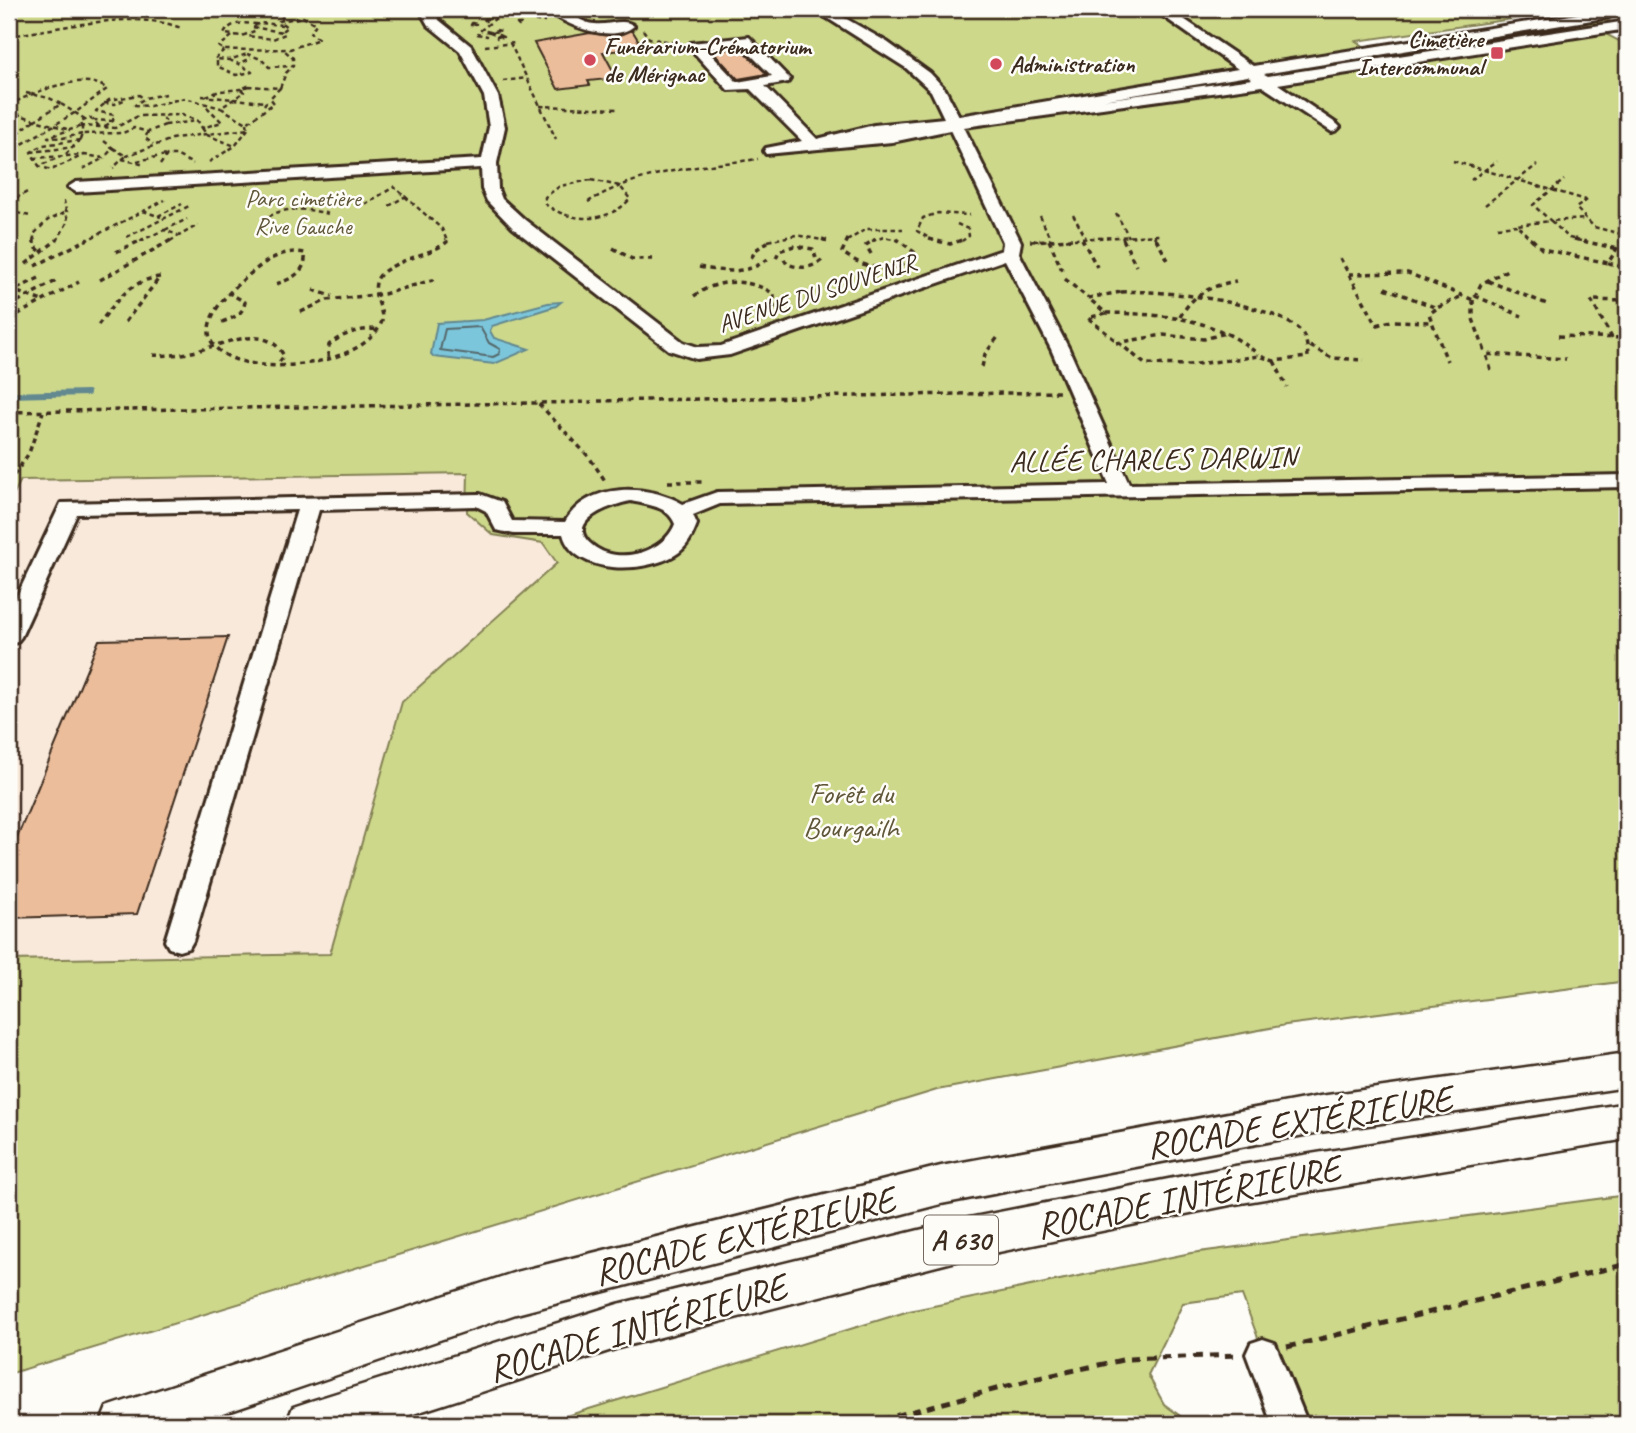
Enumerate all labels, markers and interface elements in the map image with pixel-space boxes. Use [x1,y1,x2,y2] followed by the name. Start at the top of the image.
[1357,24,1488,82] place label: Cimetière Intercommunal
[604,31,813,89] place label: Funérarium-Crématorium de Mérignac
[1489,45,1505,61] marker: Cimetière Intercommunal
[1010,49,1136,79] place label: Administration
[582,52,598,68] marker: Funérarium-Crématorium de Mérignac
[988,56,1004,72] marker: Administration
[246,183,363,241] park label: Parc cimetière Rive Gauche
[714,246,923,339] street label: AVENUE DU SOUVENIR
[1009,437,1301,481] street label: ALLÉE CHARLES DARWIN
[803,774,901,846] park label: Forêt du Bourgailh
[1143,1073,1459,1169] street label: ROCADE EXTÉRIEURE
[1032,1143,1348,1249] street label: ROCADE INTÉRIEURE
[589,1174,904,1296] street label: ROCADE EXTÉRIEURE
[924,1216,998,1264] road number: A 630
[483,1261,796,1393] street label: ROCADE INTÉRIEURE

